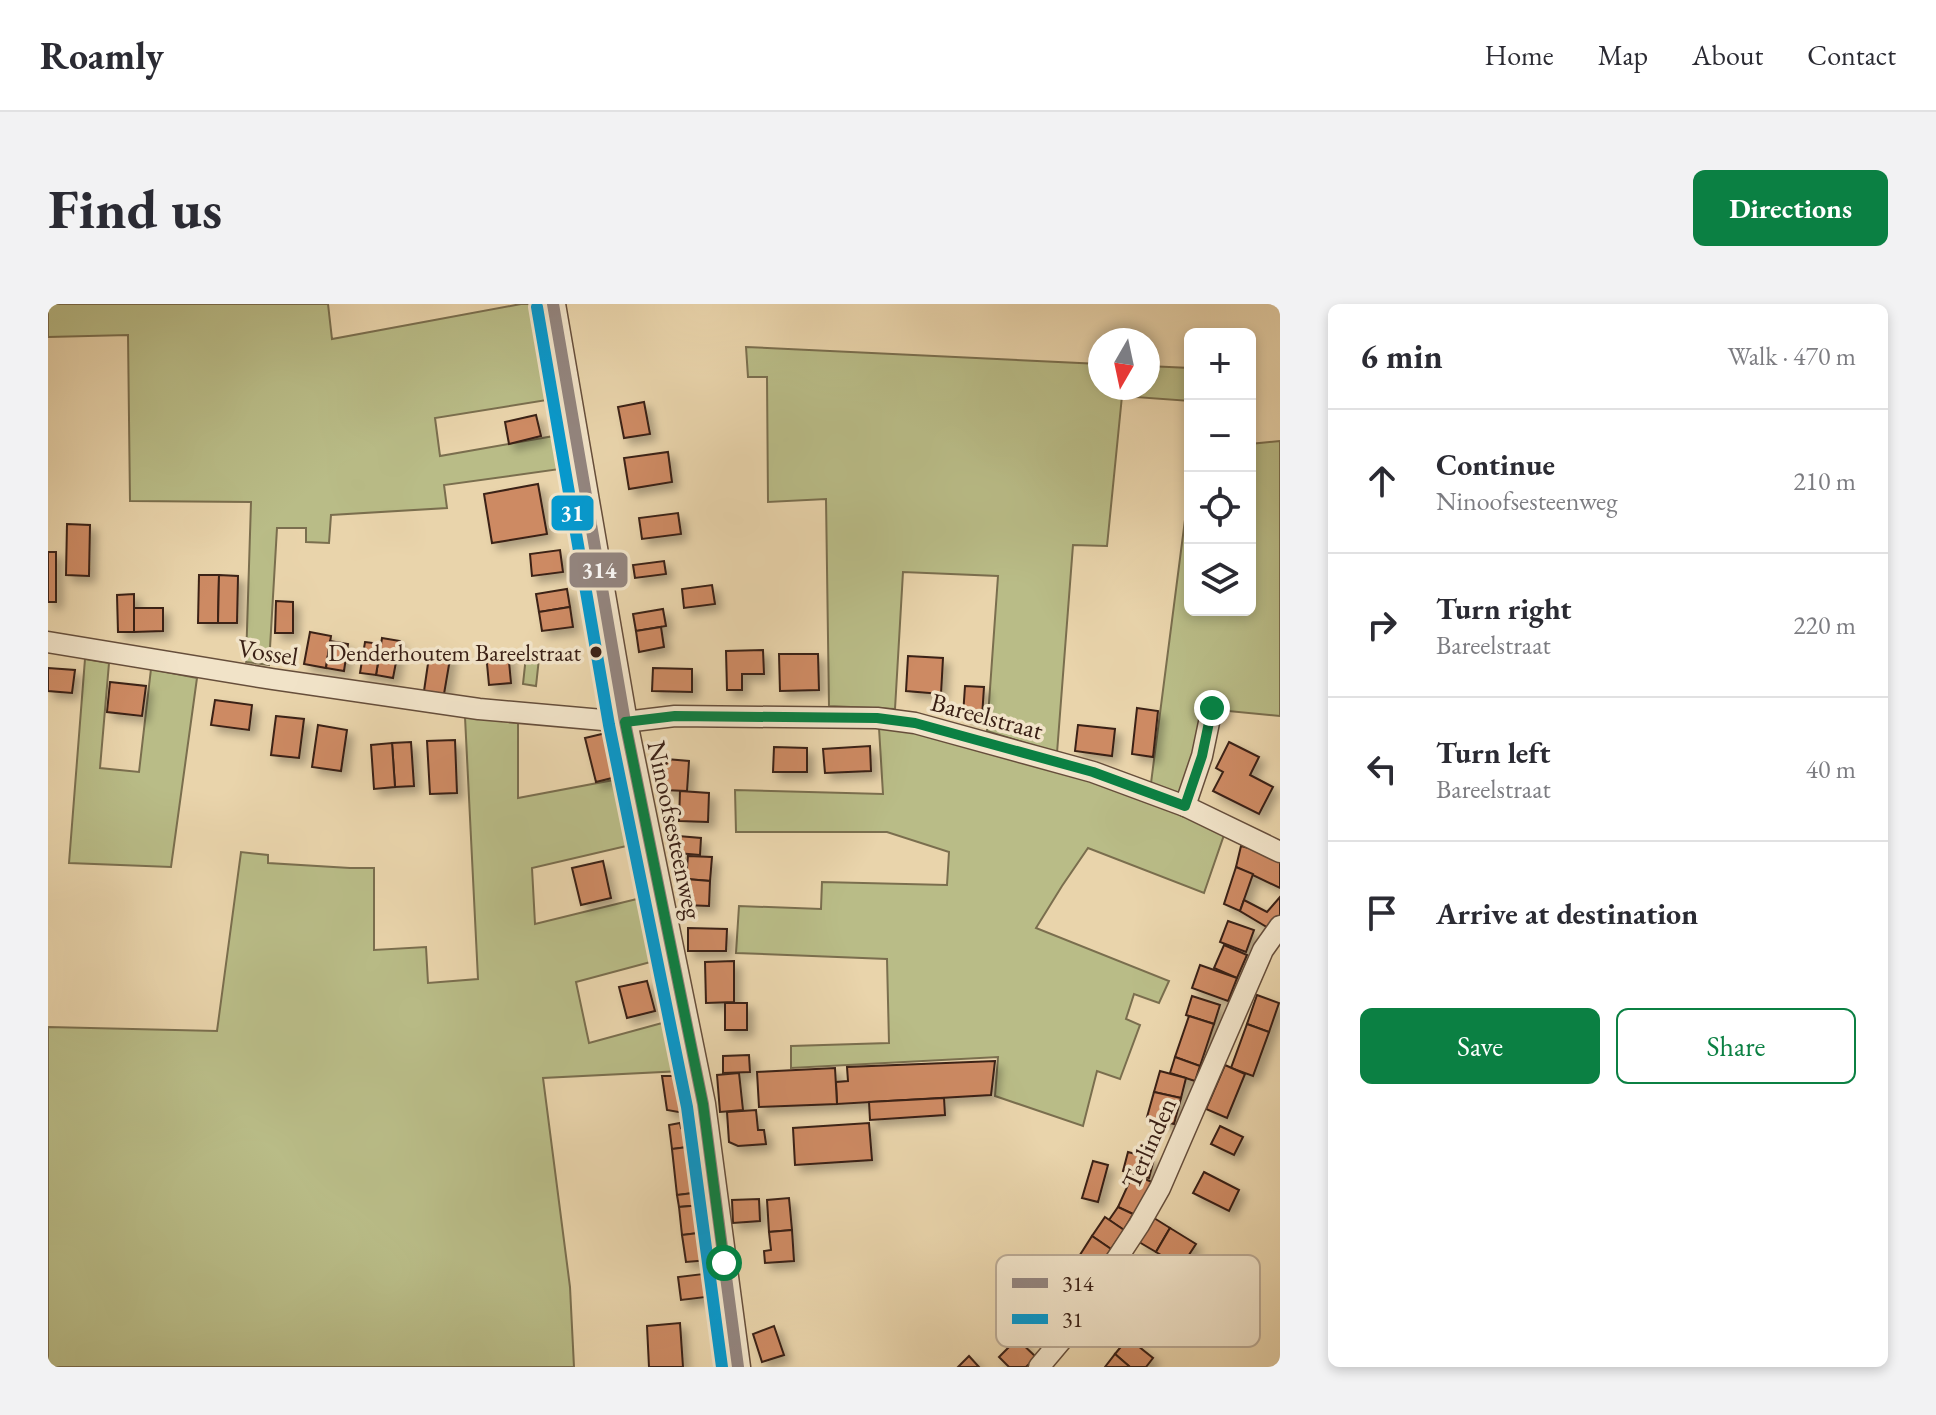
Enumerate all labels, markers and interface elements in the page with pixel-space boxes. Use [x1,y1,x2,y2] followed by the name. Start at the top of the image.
[40,31,164,80] text: Roamly
[1484,37,1554,73] text: Home
[1598,37,1648,73] text: Map
[1692,37,1763,73] text: About
[1807,37,1896,73] text: Contact
[1693,170,1888,246] button: Directions
[48,172,222,245] text: Find us
[1088,328,1160,400] north arrow
[1184,328,1256,616] map controls
[1184,328,1256,400] button: +
[1360,334,1443,378] text: 6 min
[1728,339,1856,373] text: Walk · 470 m
[1184,400,1256,472] button: −
[1436,445,1555,484] text: Continue
[1360,459,1404,503] icon: ahead
[1793,464,1856,498] text: 210 m
[1184,472,1256,544] button: locate
[1436,484,1618,518] text: Ninoofsesteenweg
[550,494,595,532] line badge: 31
[560,499,584,528] text: 31
[1184,544,1256,616] button: layers
[568,551,629,589] line badge: 314
[582,556,617,585] text: 314
[1436,589,1572,628] text: Turn right
[1360,603,1404,647] icon: right
[1793,608,1856,642] text: 220 m
[1436,628,1551,662] text: Bareelstraat
[235,630,301,674] street label: Vossel
[328,637,581,668] place label: Denderhoutem Bareelstraat
[588,644,604,660] marker: Denderhoutem Bareelstraat
[927,685,1047,747] street label: Bareelstraat
[1194,690,1230,726] route end
[1436,733,1550,772] text: Turn left
[640,738,711,923] street label: Ninoofsesteenweg
[1360,747,1404,791] icon: left
[1806,752,1856,786] text: 40 m
[1436,772,1551,806] text: Bareelstraat
[1360,891,1404,935] icon: arrive
[1436,894,1698,933] text: Arrive at destination
[1360,1008,1600,1084] button: Save
[1616,1008,1856,1084] button: Share
[1114,1092,1184,1194] street label: Terlinden
[706,1245,742,1281] route start
[996,1255,1260,1347] legend
[1062,1269,1094,1298] text: 314
[1062,1305,1083,1334] text: 31

